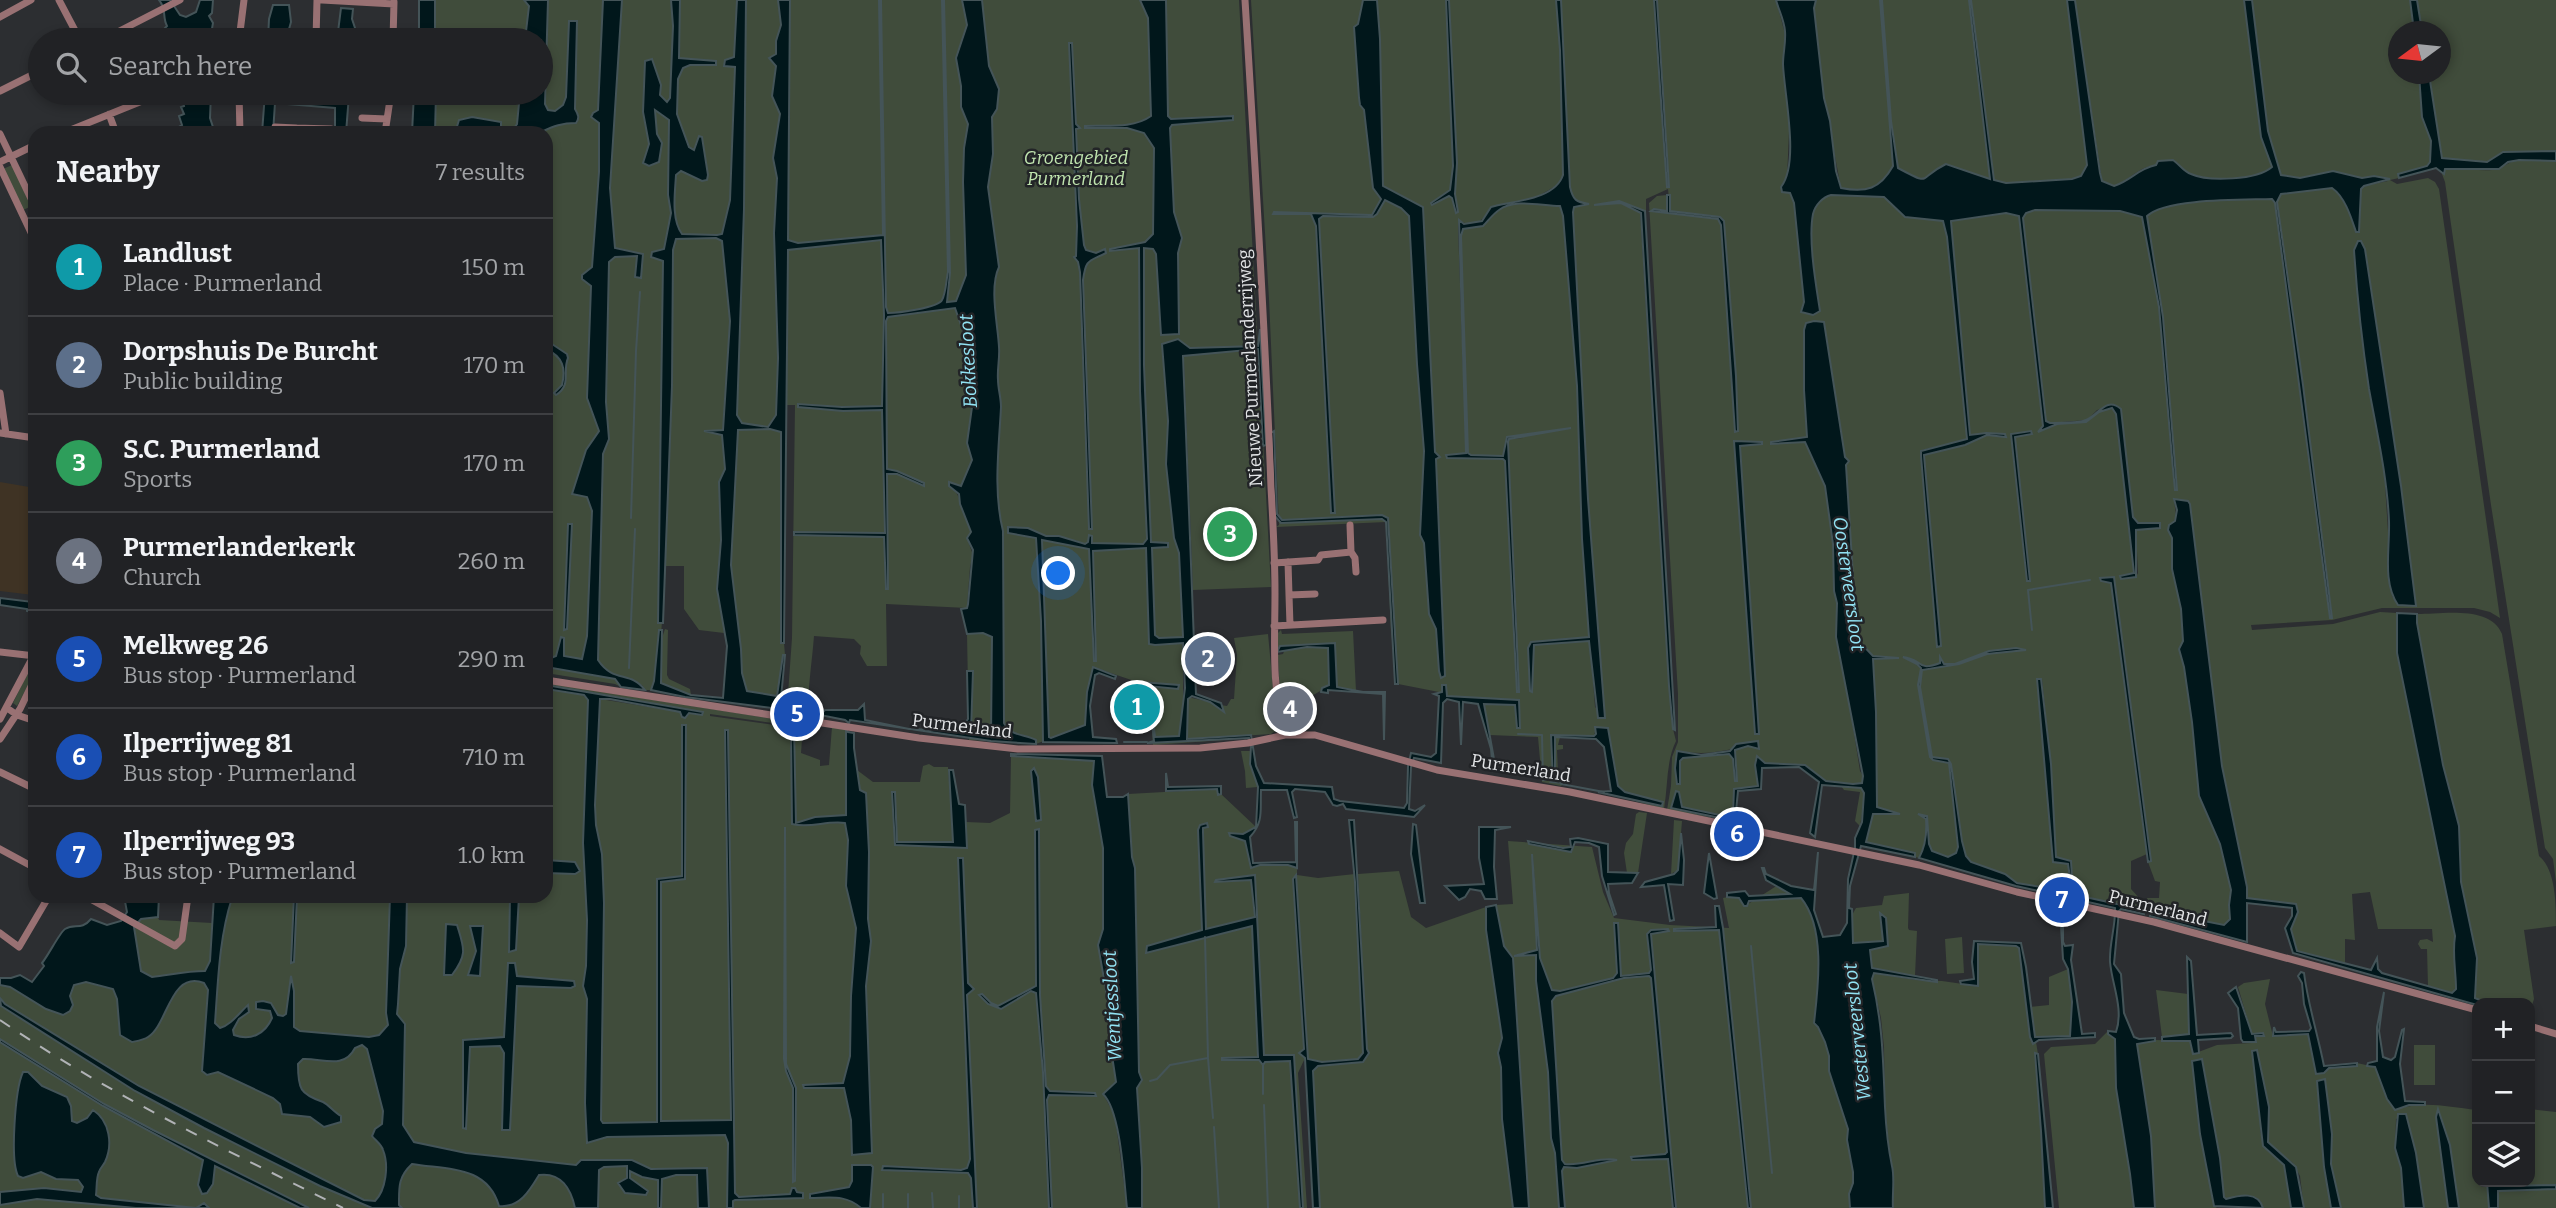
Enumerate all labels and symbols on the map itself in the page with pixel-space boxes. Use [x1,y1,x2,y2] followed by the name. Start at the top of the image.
[2388,21,2451,84] north arrow
[1024,147,1129,190] park label: Groengebied Purmerland
[1233,249,1267,487] street label: Nieuwe Purmerlanderrijweg
[954,313,982,408] water label: Bokkesloot
[1207,508,1253,560] pin: 3
[1828,515,1870,653] water label: Oosterveersloot
[1041,556,1075,590] your location
[1185,633,1231,685] pin: 2
[1114,681,1160,733] pin: 1
[1267,683,1313,735] pin: 4
[774,688,820,740] pin: 5
[911,709,1014,743] street label: Purmerland
[1469,749,1573,787] street label: Purmerland
[1714,808,1760,860] pin: 6
[2039,874,2085,926] pin: 7
[2106,885,2210,931] street label: Purmerland
[1098,950,1126,1062] water label: Wentjessloot
[1838,962,1876,1102] water label: Westerveersloot

